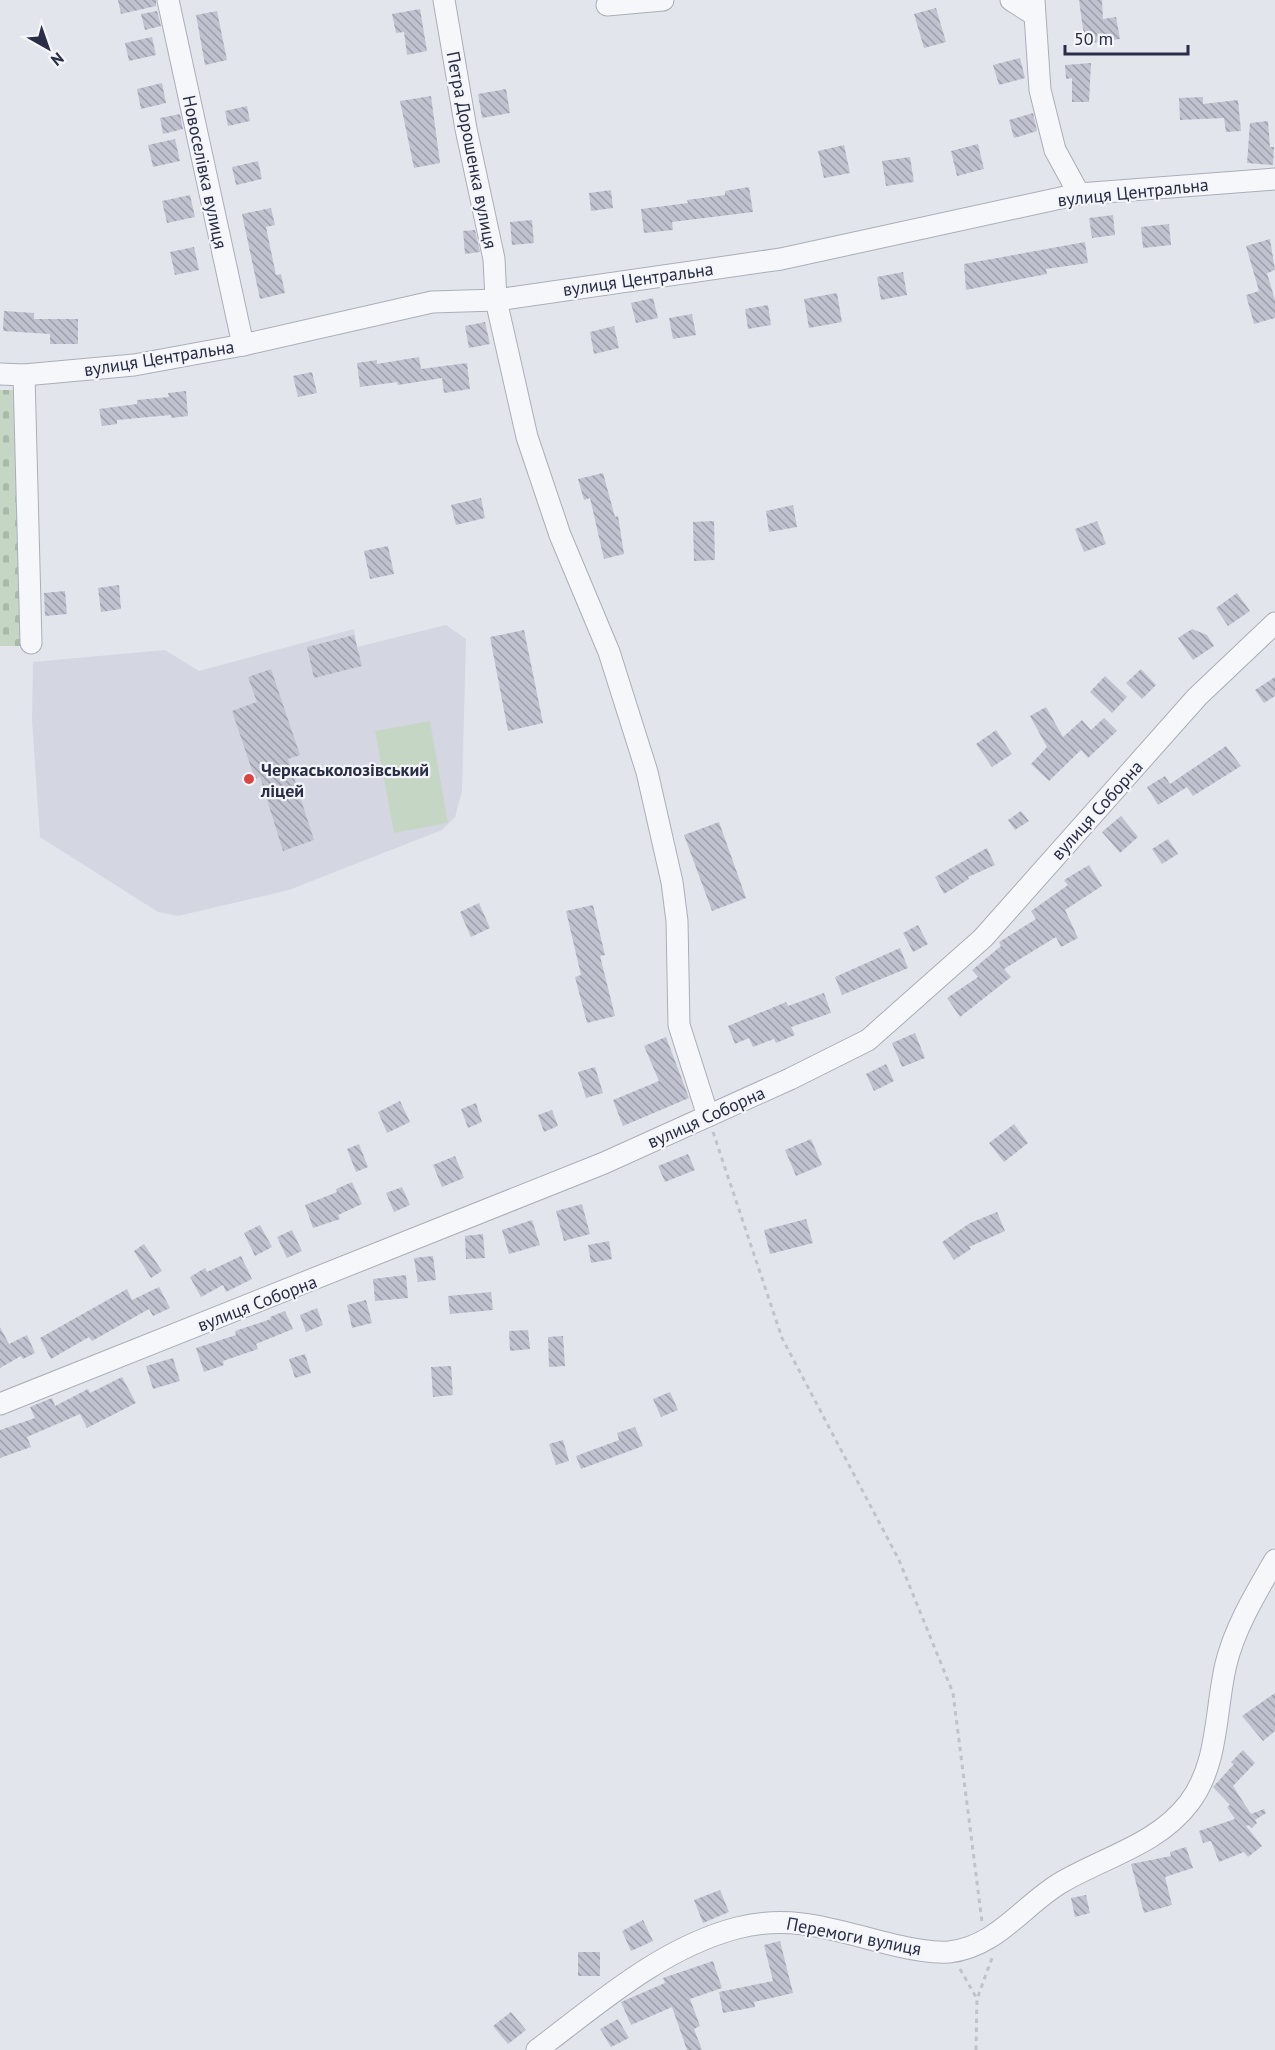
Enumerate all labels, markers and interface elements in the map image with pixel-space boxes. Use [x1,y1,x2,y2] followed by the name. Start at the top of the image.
[18,18,78,78] north arrow
[1065,18,1188,56] scale bar
[1074,27,1113,50] text: 50 m
[47,48,68,71] text: N
[442,49,502,251] street label: Петра Дорошенка вулиця
[177,93,233,251] street label: Новоселівка вулиця
[1056,173,1210,211] street label: вулиця Центральна
[561,257,715,301] street label: вулиця Центральна
[82,335,236,381] street label: вулиця Центральна
[1046,755,1148,865] street label: вулиця Соборна
[260,758,429,802] place label: Черкаськолозівський ліцей
[242,772,256,786] marker: Черкаськолозівський ліцей
[644,1081,768,1153] street label: вулиця Соборна
[194,1270,320,1336] street label: вулиця Соборна
[785,1912,923,1960] street label: Перемоги вулиця

